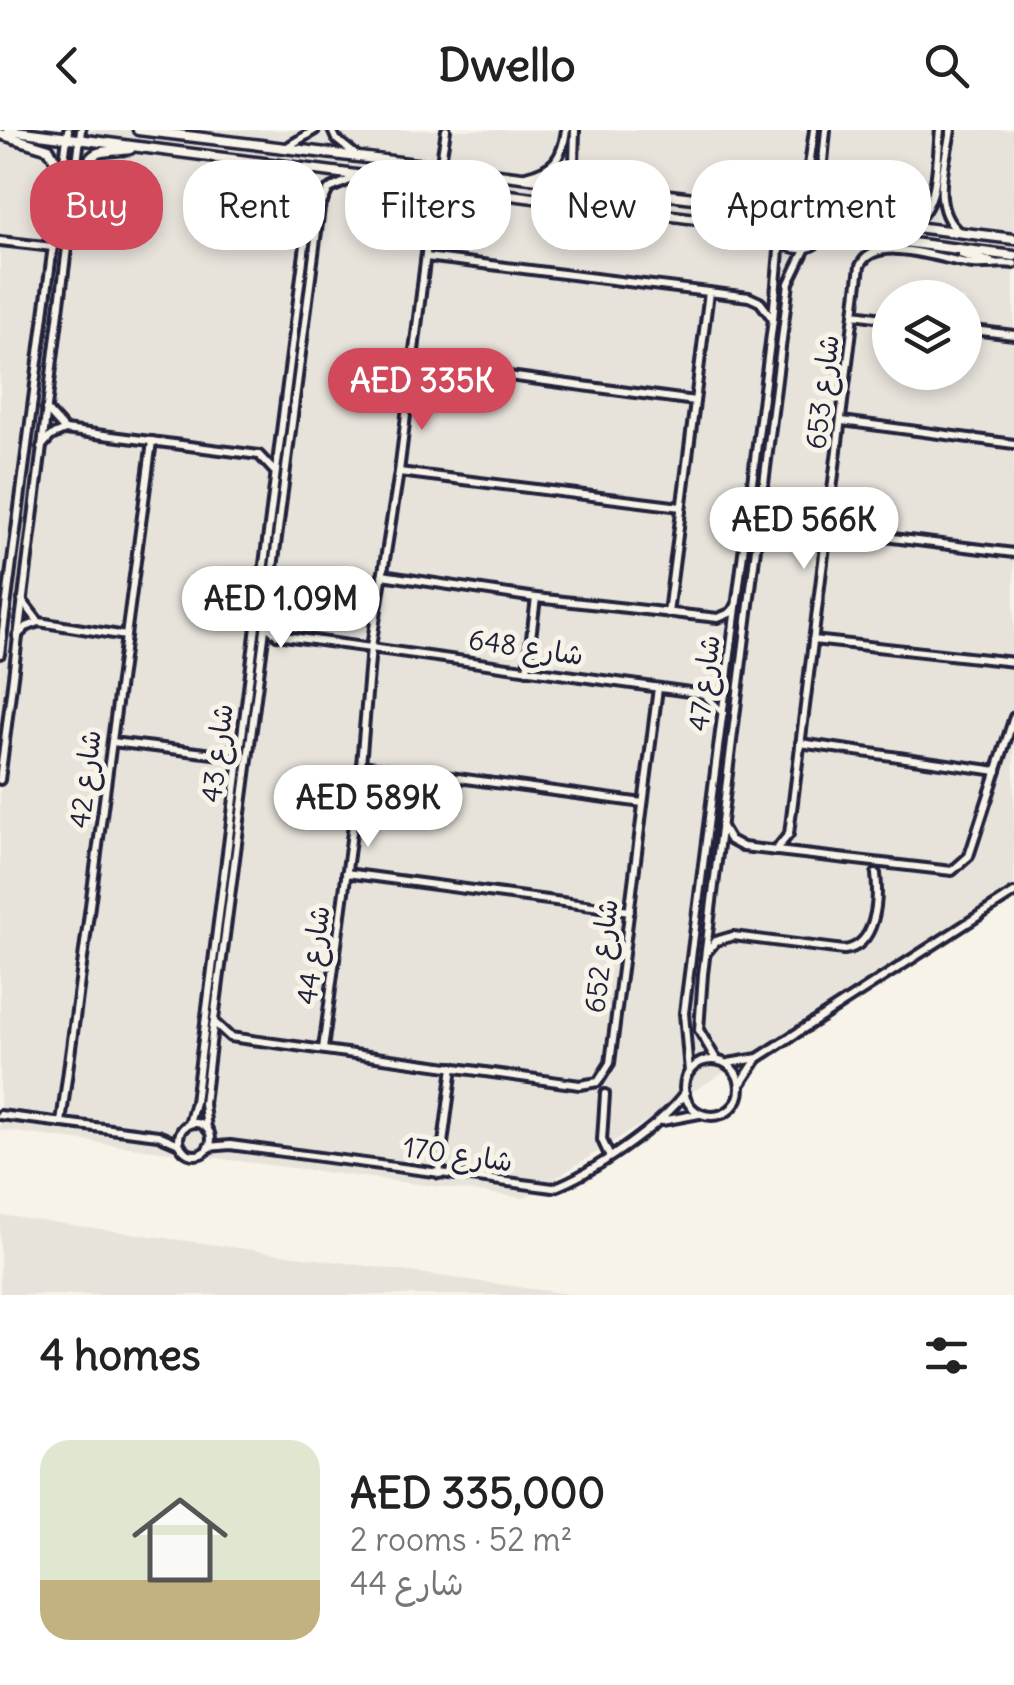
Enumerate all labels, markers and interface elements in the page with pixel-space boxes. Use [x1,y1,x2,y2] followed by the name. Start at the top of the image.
[439,37,575,93] text: Dwello
[40,38,95,93] icon: back
[919,38,974,93] icon: search
[30,160,163,250] chip: Buy
[183,160,325,250] chip: Rent
[345,160,511,250] chip: Filters
[531,160,671,250] chip: New
[691,160,931,250] chip: Apartment
[872,280,982,390] map controls
[872,280,982,390] button: layers
[797,333,849,452] street label: شارع 653
[319,348,525,433] pin: AED 335K
[350,360,494,401] text: AED 335K
[701,487,907,572] pin: AED 566K
[732,499,876,540] text: AED 566K
[167,566,395,651] pin: AED 1.09M
[204,578,358,619] text: AED 1.09M
[466,621,586,675] street label: شارع 648
[680,633,730,734] street label: شارع 47
[193,701,243,805] street label: شارع 43
[61,728,111,830] street label: شارع 42
[265,765,471,850] pin: AED 589K
[296,777,440,818] text: AED 589K
[576,897,628,1015] street label: شارع 652
[288,903,340,1007] street label: شارع 44
[400,1128,515,1181] street label: شارع 170
[919,1328,974,1383] icon: filters
[40,1329,201,1381] text: 4 homes
[350,1467,605,1519] text: AED 335,000
[120,1480,240,1600] icon: home
[350,1519,572,1560] text: 2 rooms · 52 m²
[350,1563,464,1604] text: شارع 44

